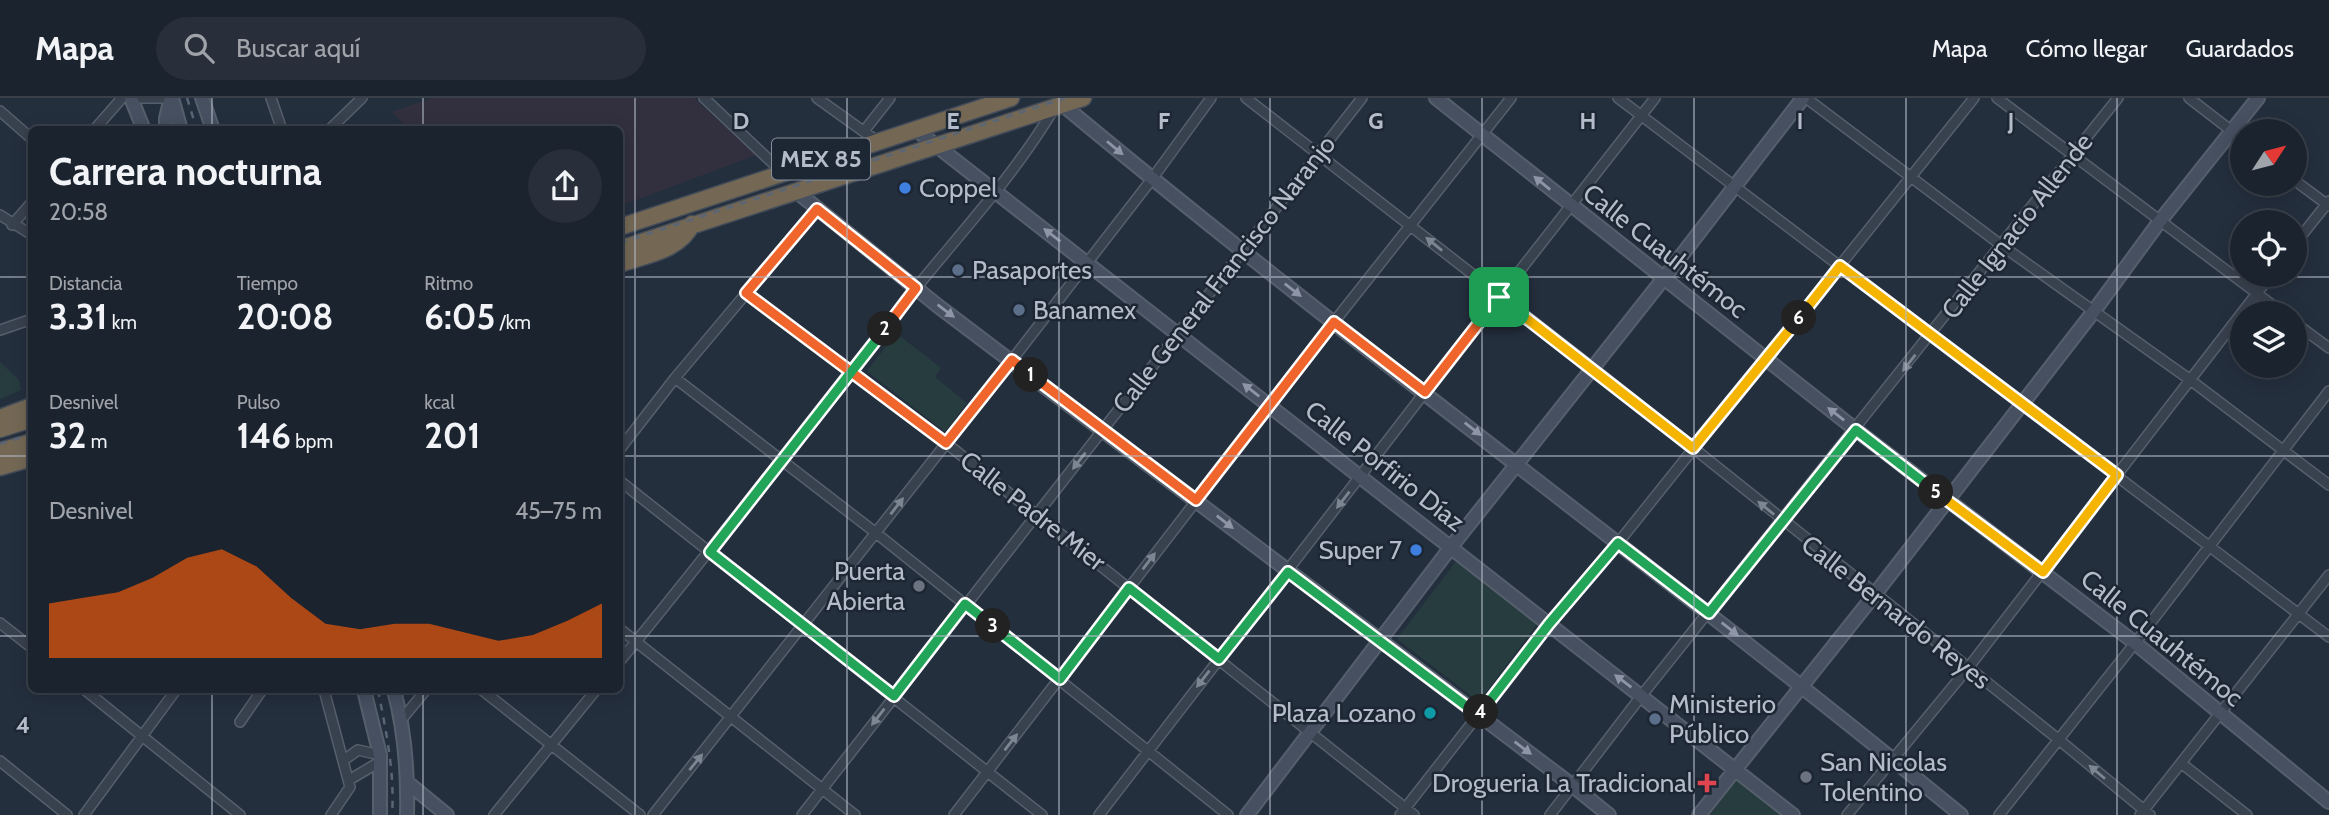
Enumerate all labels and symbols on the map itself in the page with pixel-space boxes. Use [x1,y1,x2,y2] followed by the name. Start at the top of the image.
[733,107,749,135] text: D
[946,107,960,135] text: E
[1158,107,1170,135] text: F
[1368,107,1384,135] text: G
[1580,107,1596,135] text: H
[1797,107,1803,135] text: I
[2007,107,2014,135] text: J
[2230,119,2306,196] north arrow
[1934,127,2100,325] street label: Calle Ignacio Allende
[1106,129,1342,419] street label: Calle General Francisco Naranjo
[772,138,870,180] road number: MEX 85
[1107,140,1124,155] one-way arrow
[919,172,997,204] place label: Coppel
[1534,175,1552,190] one-way arrow
[1576,177,1754,325] street label: Calle Cuauhtémoc
[897,180,913,196] marker: Coppel
[1043,229,1061,243] one-way arrow
[1426,237,1444,252] one-way arrow
[972,254,1092,286] place label: Pasaportes
[950,262,966,278] marker: Pasaportes
[1469,267,1529,327] pin
[1284,283,1302,297] one-way arrow
[1033,294,1137,326] place label: Banamex
[1782,300,1816,336] pin: 6
[1011,302,1027,318] marker: Banamex
[937,304,955,318] one-way arrow
[868,312,903,346] pin: 2
[1902,354,1916,372] one-way arrow
[1014,358,1048,392] pin: 1
[1242,384,1260,398] one-way arrow
[1299,394,1471,538] street label: Calle Porfirio Díaz
[1828,407,1846,422] one-way arrow
[1464,422,1482,436] one-way arrow
[954,444,1113,578] street label: Calle Padre Mier
[1072,452,1087,470] one-way arrow
[1918,474,1954,510] pin: 5
[1336,491,1351,509] one-way arrow
[889,497,904,515] one-way arrow
[1757,501,1774,516] one-way arrow
[1216,514,1234,529] one-way arrow
[1795,528,1997,696] street label: Calle Bernardo Reyes
[1318,534,1402,566] place label: Super 7
[1408,542,1424,558] marker: Super 7
[1142,553,1157,571] one-way arrow
[826,555,906,617] place label: Puerta Abierta
[2074,563,2250,713] street label: Calle Cuauhtémoc
[911,578,927,594] marker: Puerta Abierta
[976,608,1010,644] pin: 3
[1721,622,1739,636] one-way arrow
[1195,670,1210,688] one-way arrow
[1615,673,1633,688] one-way arrow
[1669,688,1776,750] place label: Ministerio Público
[1464,694,1498,730] pin: 4
[1272,697,1416,729] place label: Plaza Lozano
[1422,705,1438,721] marker: Plaza Lozano
[871,708,885,726] one-way arrow
[16,711,30,739] text: 4
[1647,711,1663,727] marker: Ministerio Público
[1003,733,1017,751] one-way arrow
[1514,741,1532,755] one-way arrow
[1820,746,1947,808] place label: San Nicolas Tolentino
[688,753,703,771] one-way arrow
[2089,764,2107,779] one-way arrow
[1432,767,1693,799] place label: Drogueria La Tradicional
[1798,769,1814,785] marker: San Nicolas Tolentino
[1699,775,1715,791] marker: Drogueria La Tradicional

